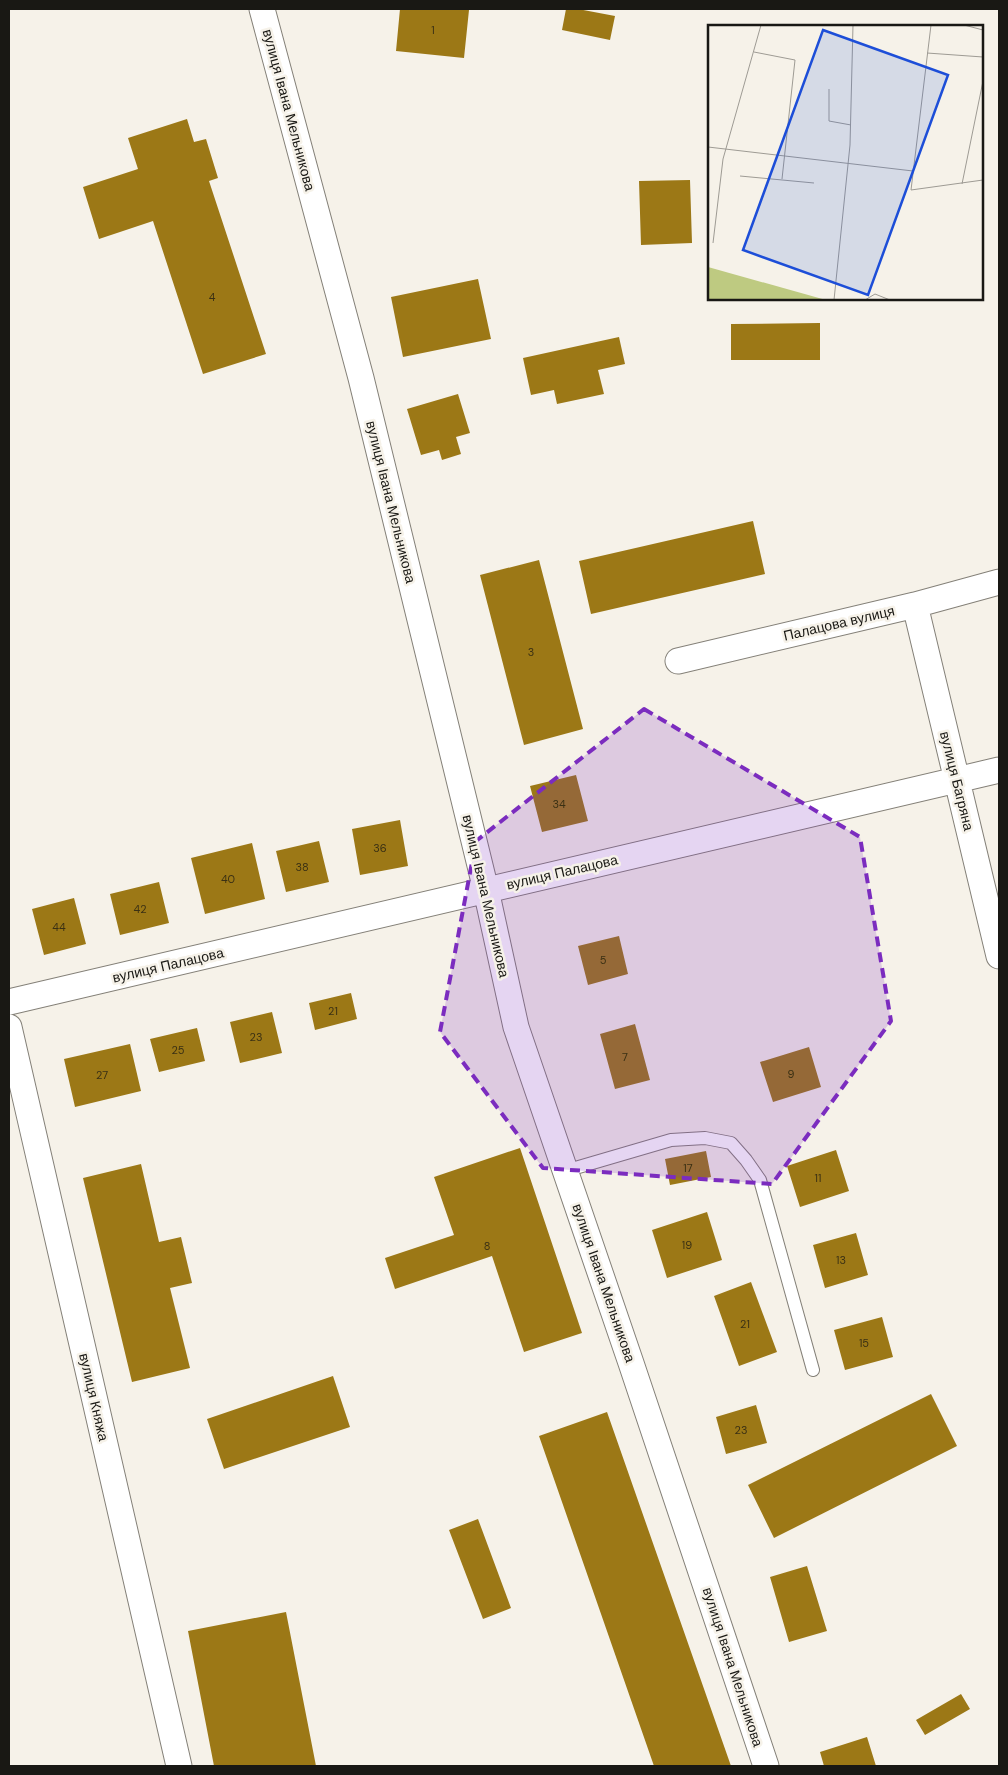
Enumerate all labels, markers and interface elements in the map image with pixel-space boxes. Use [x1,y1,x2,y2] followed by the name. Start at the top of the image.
[431,23,435,37] house number: 1
[708,25,983,300] inset map
[259,27,319,193] street label: вулиця Івана Мельникова
[209,290,216,304] house number: 4
[362,419,420,585] street label: вулиця Івана Мельникова
[782,601,896,645] street label: Палацова вулиця
[528,645,534,659] house number: 3
[936,729,978,833] street label: вулиця Багряна
[552,797,566,811] house number: 34
[458,813,514,979] street label: вулиця Івана Мельникова
[373,841,387,855] house number: 36
[505,850,620,894] street label: вулиця Палацова
[295,860,309,874] house number: 38
[221,872,235,886] house number: 40
[133,902,147,916] house number: 42
[52,920,66,934] house number: 44
[111,943,226,987] street label: вулиця Палацова
[600,953,607,967] house number: 5
[328,1004,338,1018] house number: 21
[250,1030,262,1044] house number: 23
[171,1043,185,1057] house number: 25
[622,1050,628,1064] house number: 7
[788,1067,795,1081] house number: 9
[96,1068,108,1082] house number: 27
[683,1161,693,1175] house number: 17
[815,1171,821,1185] house number: 11
[568,1201,640,1365] street label: вулиця Івана Мельникова
[682,1238,692,1252] house number: 19
[484,1239,490,1253] house number: 8
[836,1253,846,1267] house number: 13
[740,1317,750,1331] house number: 21
[859,1336,869,1350] house number: 15
[75,1351,113,1443] street label: вулиця Княжа
[735,1423,747,1437] house number: 23
[699,1585,767,1749] street label: вулиця Івана Мельникова

